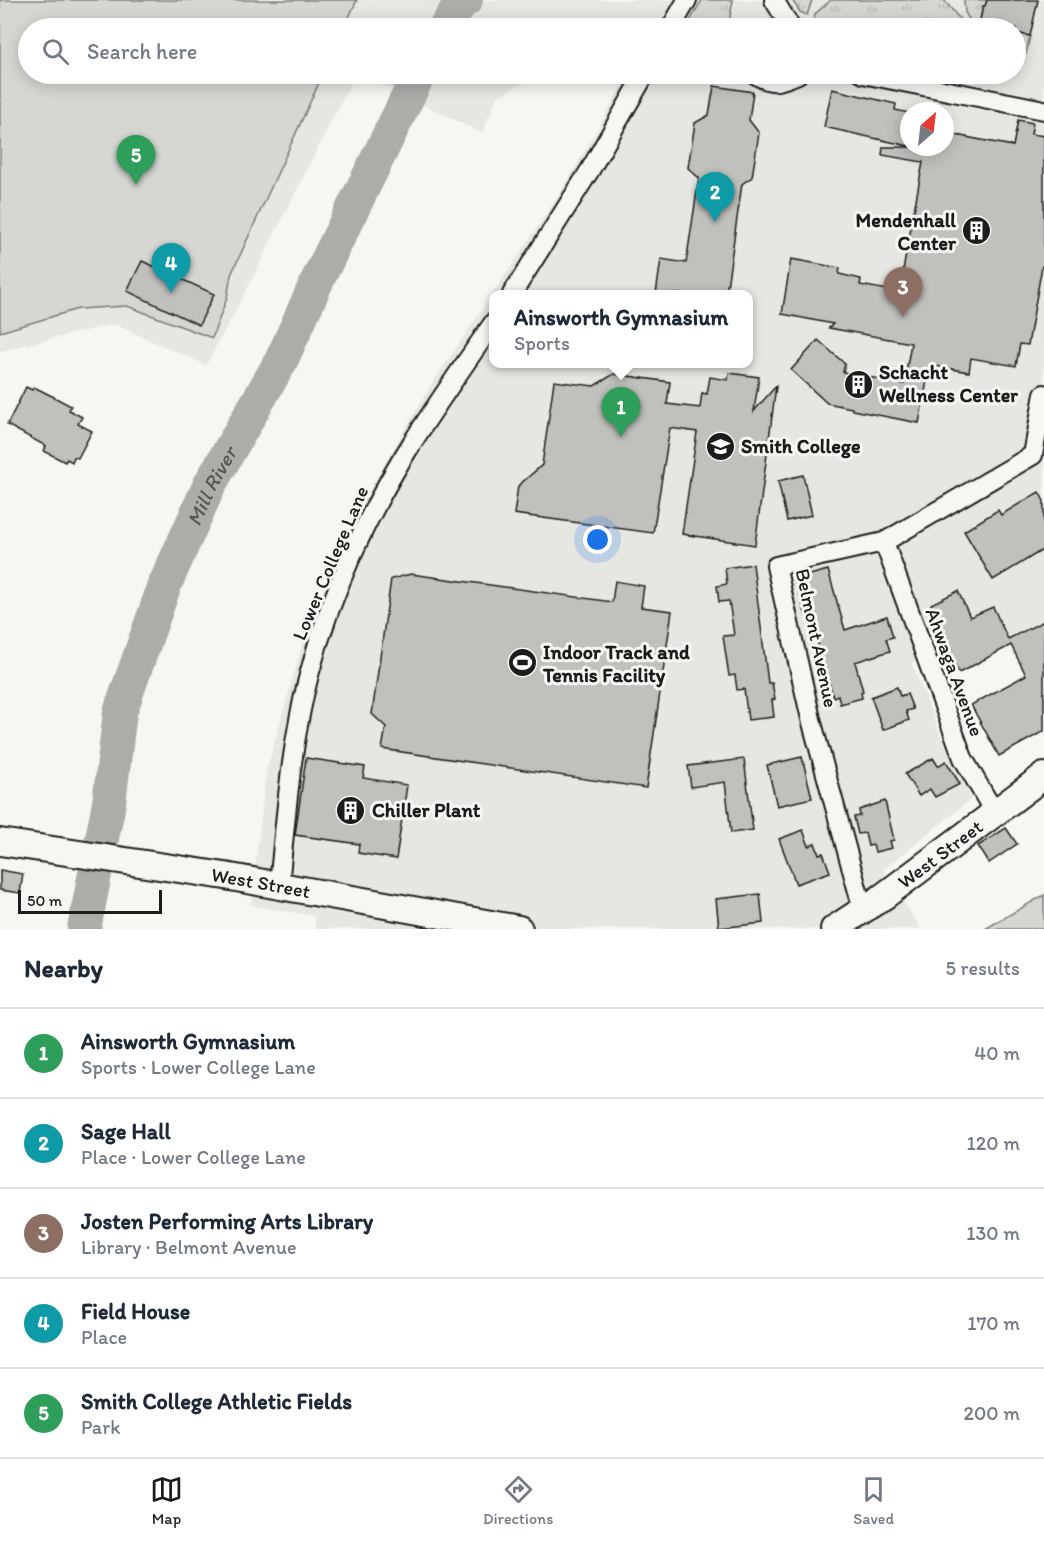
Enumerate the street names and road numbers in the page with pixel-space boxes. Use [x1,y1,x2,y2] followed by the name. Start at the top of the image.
[287,482,373,644] street label: Lower College Lane
[791,566,843,710] street label: Belmont Avenue
[921,605,989,739] street label: Ahwaga Avenue
[893,814,988,894] street label: West Street
[210,862,313,903] street label: West Street

